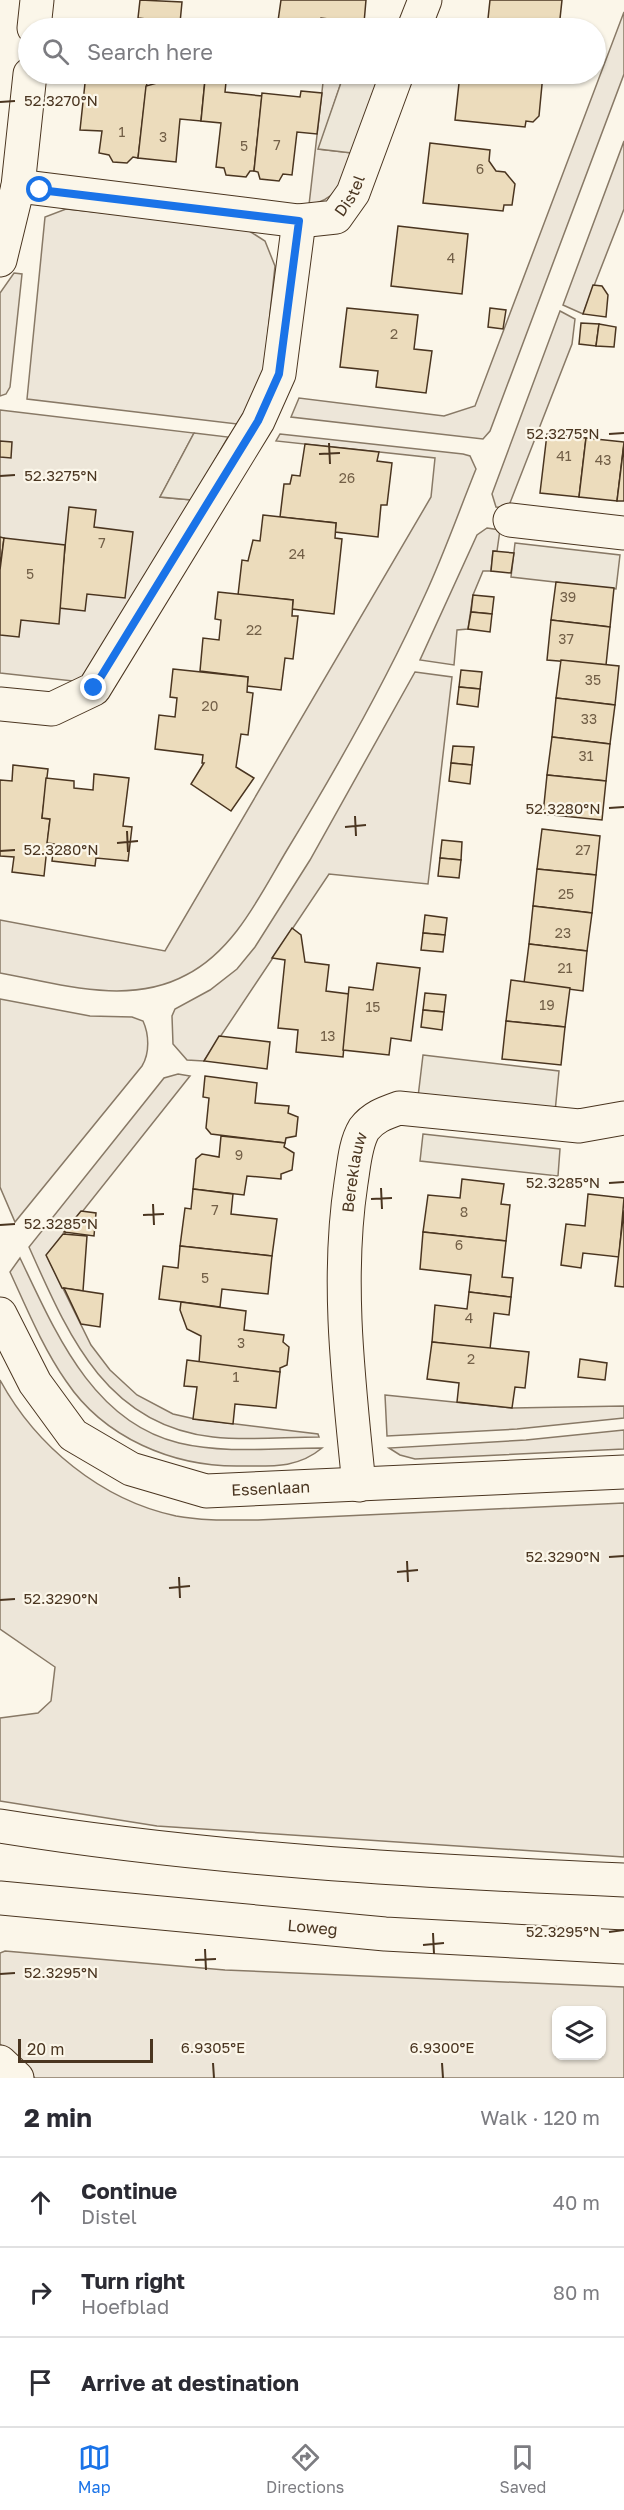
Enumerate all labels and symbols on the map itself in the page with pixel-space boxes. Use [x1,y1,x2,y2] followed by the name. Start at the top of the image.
[24,91,98,109] text: 52.3270°N
[119,123,126,140] house number: 1
[159,128,167,145] house number: 3
[273,136,281,153] house number: 7
[240,137,248,154] house number: 5
[476,160,484,177] house number: 6
[330,172,369,220] street label: Distel
[26,176,52,202] route start
[447,249,455,266] house number: 4
[390,325,398,342] house number: 2
[526,424,600,442] text: 52.3275°N
[556,447,572,464] house number: 41
[595,451,611,468] house number: 43
[24,466,98,484] text: 52.3275°N
[339,469,355,486] house number: 26
[98,534,106,551] house number: 7
[289,545,305,562] house number: 24
[26,565,34,582] house number: 5
[560,588,576,605] house number: 39
[246,621,262,638] house number: 22
[558,630,574,647] house number: 37
[585,671,601,688] house number: 35
[80,674,106,700] route end
[202,697,218,714] house number: 20
[581,710,597,727] house number: 33
[579,747,594,764] house number: 31
[525,799,601,817] text: 52.3280°N
[23,840,99,858] text: 52.3280°N
[575,841,591,858] house number: 27
[558,885,574,902] house number: 25
[555,924,571,941] house number: 23
[558,959,573,976] house number: 21
[539,996,555,1013] house number: 19
[366,998,380,1015] house number: 15
[321,1027,335,1044] house number: 13
[337,1129,371,1213] street label: Bereklauw
[235,1146,243,1163] house number: 9
[526,1173,600,1191] text: 52.3285°N
[211,1201,219,1218] house number: 7
[460,1203,468,1220] house number: 8
[24,1214,98,1232] text: 52.3285°N
[455,1236,463,1253] house number: 6
[201,1269,209,1286] house number: 5
[465,1309,473,1326] house number: 4
[237,1334,245,1351] house number: 3
[467,1350,475,1367] house number: 2
[233,1368,240,1385] house number: 1
[231,1476,311,1500] street label: Essenlaan
[525,1547,601,1565] text: 52.3290°N
[23,1589,99,1607] text: 52.3290°N
[287,1915,339,1940] street label: Loweg
[526,1922,600,1940] text: 52.3295°N
[24,1963,98,1981] text: 52.3295°N
[18,2036,153,2064] scale bar
[181,2038,245,2056] text: 6.9305°E
[409,2038,475,2056] text: 6.9300°E

